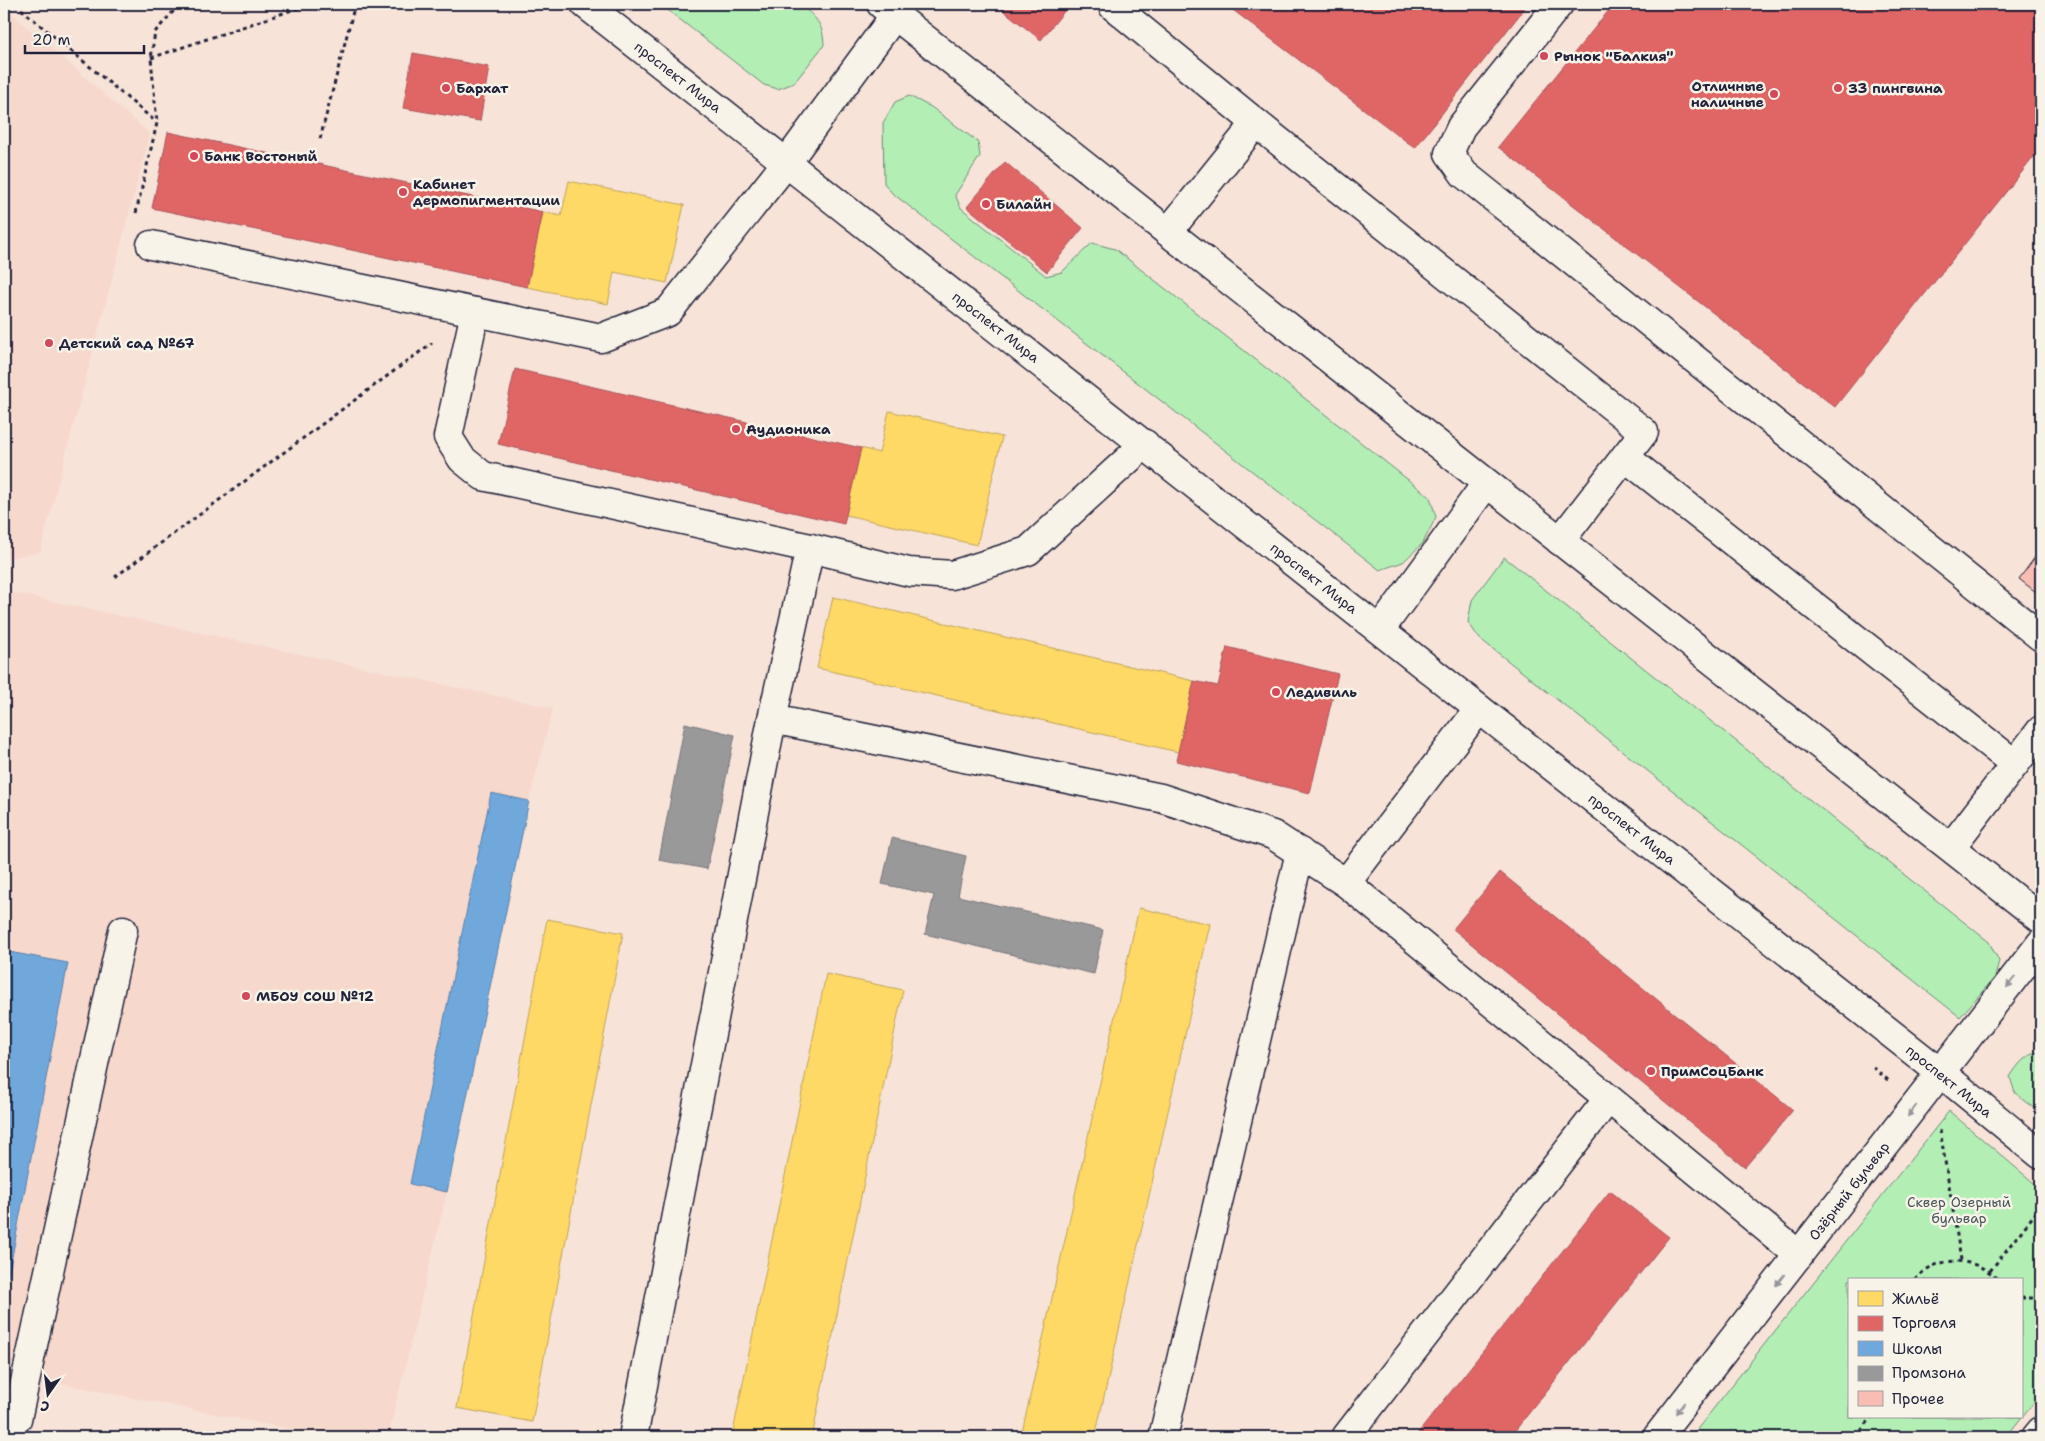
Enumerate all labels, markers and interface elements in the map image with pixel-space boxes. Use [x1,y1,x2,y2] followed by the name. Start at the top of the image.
[25,22,144,54] scale bar
[32,30,71,50] text: 20 m
[631,37,725,117] street label: проспект Мира
[1554,47,1674,65] place label: Рынок "Балкия"
[1538,50,1550,62] marker: Рынок "Балкия"
[1691,77,1764,111] place label: Отличные наличные
[456,79,509,97] place label: Бархат
[1848,79,1943,97] place label: 33 пингвина
[440,82,452,94] marker: Бархат
[1832,82,1844,94] marker: 33 пингвина
[1768,88,1780,100] marker: Отличные наличные
[204,147,317,165] place label: Банк Востоный
[188,150,200,162] marker: Банк Востоный
[413,175,560,209] place label: Кабинет дермопигментации
[397,186,409,198] marker: Кабинет дермопигментации
[996,195,1052,213] place label: Билайн
[980,198,992,210] marker: Билайн
[949,287,1043,367] street label: проспект Мира
[59,334,194,352] place label: Детский сад №67
[43,337,55,349] marker: Детский сад №67
[746,420,831,438] place label: Аудионика
[730,423,742,435] marker: Аудионика
[1267,538,1361,618] street label: проспект Мира
[1286,683,1357,701] place label: Ледивиль
[1270,686,1282,698] marker: Ледивиль
[1585,789,1679,869] street label: проспект Мира
[2006,975,2017,988] one-way arrow
[256,987,374,1005] place label: МБОУ СОШ №12
[240,990,252,1002] marker: МБОУ СОШ №12
[1902,1041,1996,1121] street label: проспект Мира
[1661,1062,1764,1080] place label: ПримСоцБанк
[1645,1065,1657,1077] marker: ПримСоцБанк
[1907,1104,1918,1117] one-way arrow
[1805,1138,1893,1244] street label: Озёрный бульвар
[1907,1193,2011,1227] park label: Сквер Озерный бульвар
[1774,1273,1785,1286] one-way arrow
[1848,1278,2022,1418] legend
[1892,1289,1939,1309] text: Жильё
[1892,1313,1957,1333] text: Торговля
[1892,1339,1942,1359] text: Школы
[1892,1363,1967,1383] text: Промзона
[22,1368,72,1418] north arrow
[1892,1389,1944,1409] text: Прочее
[39,1397,51,1416] text: С
[1674,1401,1685,1414] one-way arrow

